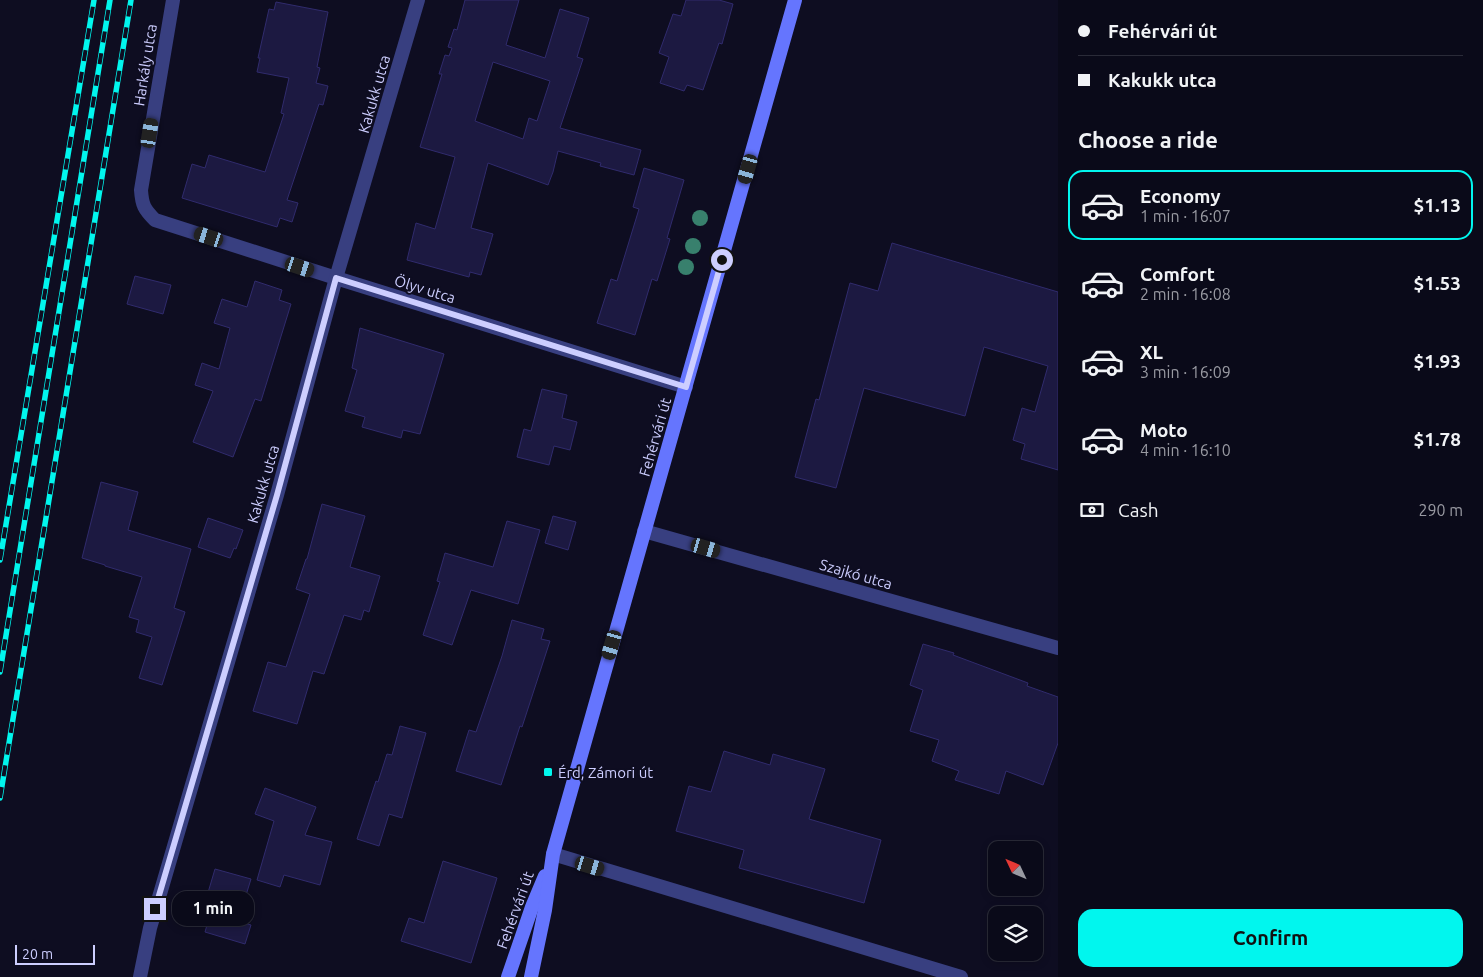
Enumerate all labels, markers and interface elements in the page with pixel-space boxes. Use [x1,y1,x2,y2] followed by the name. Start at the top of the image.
[1108,20,1217,42] text: Fehérvári út
[130,23,160,107] street label: Harkály utca
[355,53,393,135] street label: Kakukk utca
[1108,69,1217,91] text: Kakukk utca
[140,117,159,149] car
[1078,127,1218,152] text: Choose a ride
[736,153,759,185] car
[1080,183,1125,228] icon: car
[1140,185,1221,207] text: Economy
[1413,194,1461,216] text: $1.13
[1140,207,1231,225] text: 1 min · 16:07
[192,225,225,249] car
[711,249,733,271] route start
[283,255,316,279] car
[1080,261,1125,306] icon: car
[1140,263,1215,285] text: Comfort
[392,272,458,306] street label: Ölyv utca
[1413,272,1461,294] text: $1.53
[1140,285,1231,303] text: 2 min · 16:08
[1080,339,1125,384] icon: car
[1140,341,1163,363] text: XL
[1413,350,1461,372] text: $1.93
[1140,363,1231,381] text: 3 min · 16:09
[636,396,674,478] street label: Fehérvári út
[1080,417,1125,462] icon: car
[1140,419,1188,441] text: Moto
[1413,428,1461,450] text: $1.78
[1140,441,1231,459] text: 4 min · 16:10
[244,443,282,525] street label: Kakukk utca
[1078,496,1106,524] icon: cash
[1118,499,1159,521] text: Cash
[1418,501,1463,519] text: 290 m
[689,537,722,559] car
[818,556,894,592] street label: Szajkó utca
[600,629,623,661] car
[558,764,653,781] place label: Érd, Zámori út
[542,766,554,778] marker: Érd, Zámori út
[988,841,1042,896] north arrow
[988,841,1043,961] map controls
[573,854,606,878] car
[493,869,537,951] street label: Fehérvári út
[172,892,255,926] callout: 1 min
[144,898,166,920] route end
[193,899,233,917] text: 1 min
[988,906,1043,961] button: layers
[1078,909,1463,967] button: Confirm
[15,942,95,965] scale bar
[22,946,53,962] text: 20 m

